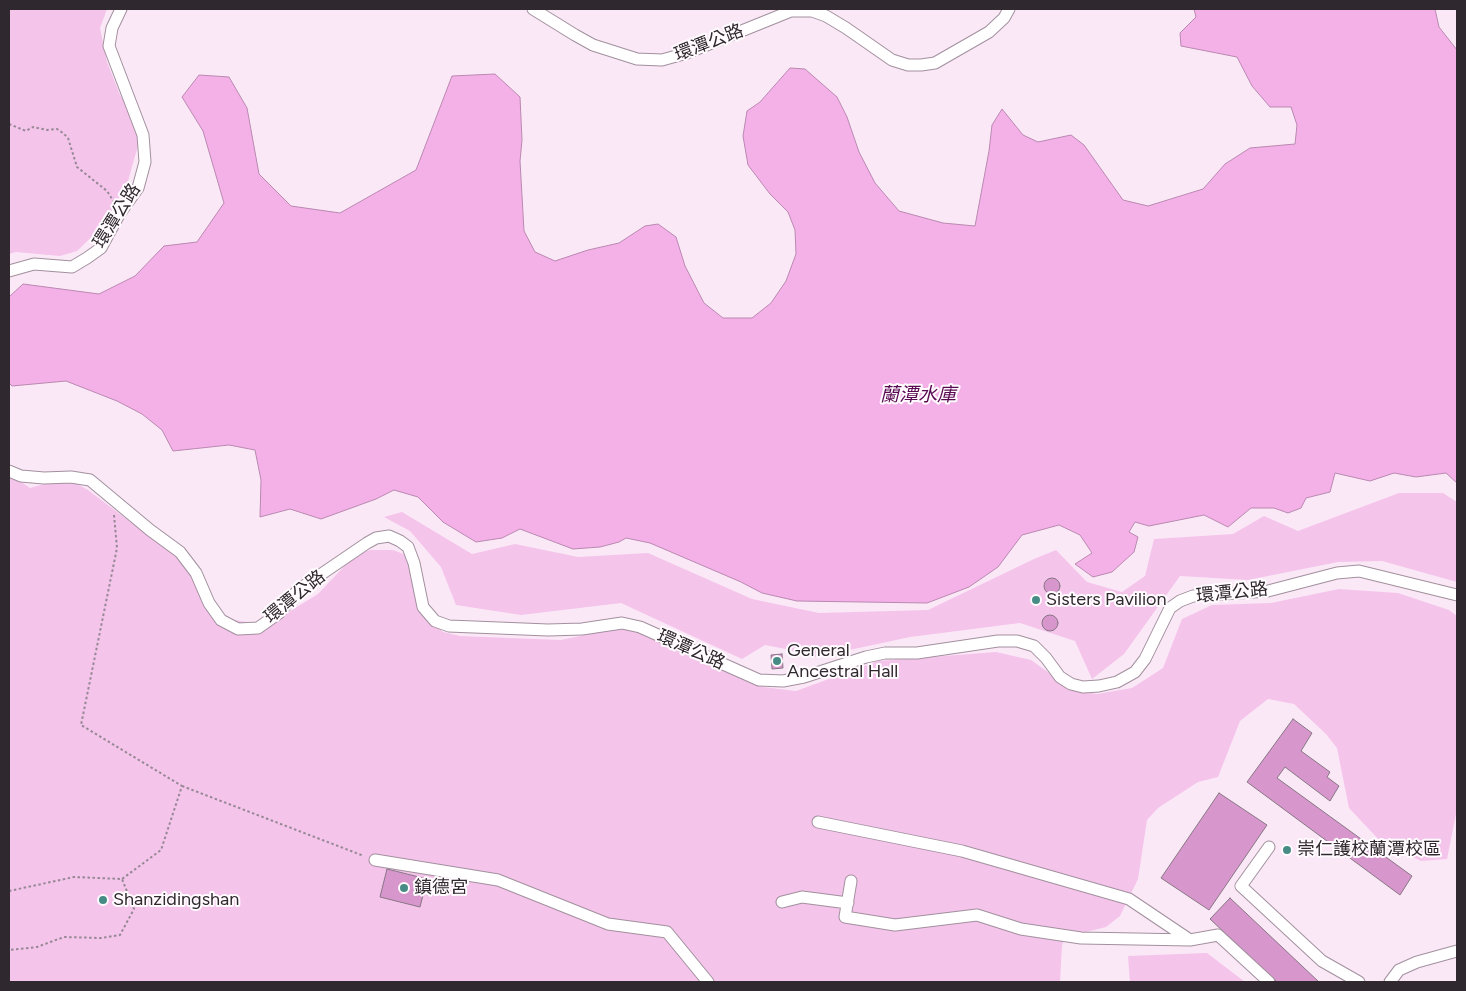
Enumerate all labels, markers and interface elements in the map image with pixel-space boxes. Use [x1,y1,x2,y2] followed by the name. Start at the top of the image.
[672,20,746,66] street label: 環潭公路
[89,180,145,252] street label: 環潭公路
[880,384,956,406] water label: 蘭潭水庫
[260,566,330,628] street label: 環潭公路
[1195,578,1269,608] street label: 環潭公路
[1046,589,1167,611] place label: Sisters Pavilion
[1030,594,1042,606] marker: Sisters Pavilion
[654,625,728,675] street label: 環潭公路
[787,640,898,682] place label: General Ancestral Hall
[771,655,783,667] marker: General Ancestral Hall
[1297,839,1441,861] place label: 崇仁護校蘭潭校區
[1281,844,1293,856] marker: 崇仁護校蘭潭校區
[414,877,468,899] place label: 鎮德宮
[398,882,410,894] marker: 鎮德宮
[113,889,239,911] place label: Shanzidingshan
[97,894,109,906] marker: Shanzidingshan

